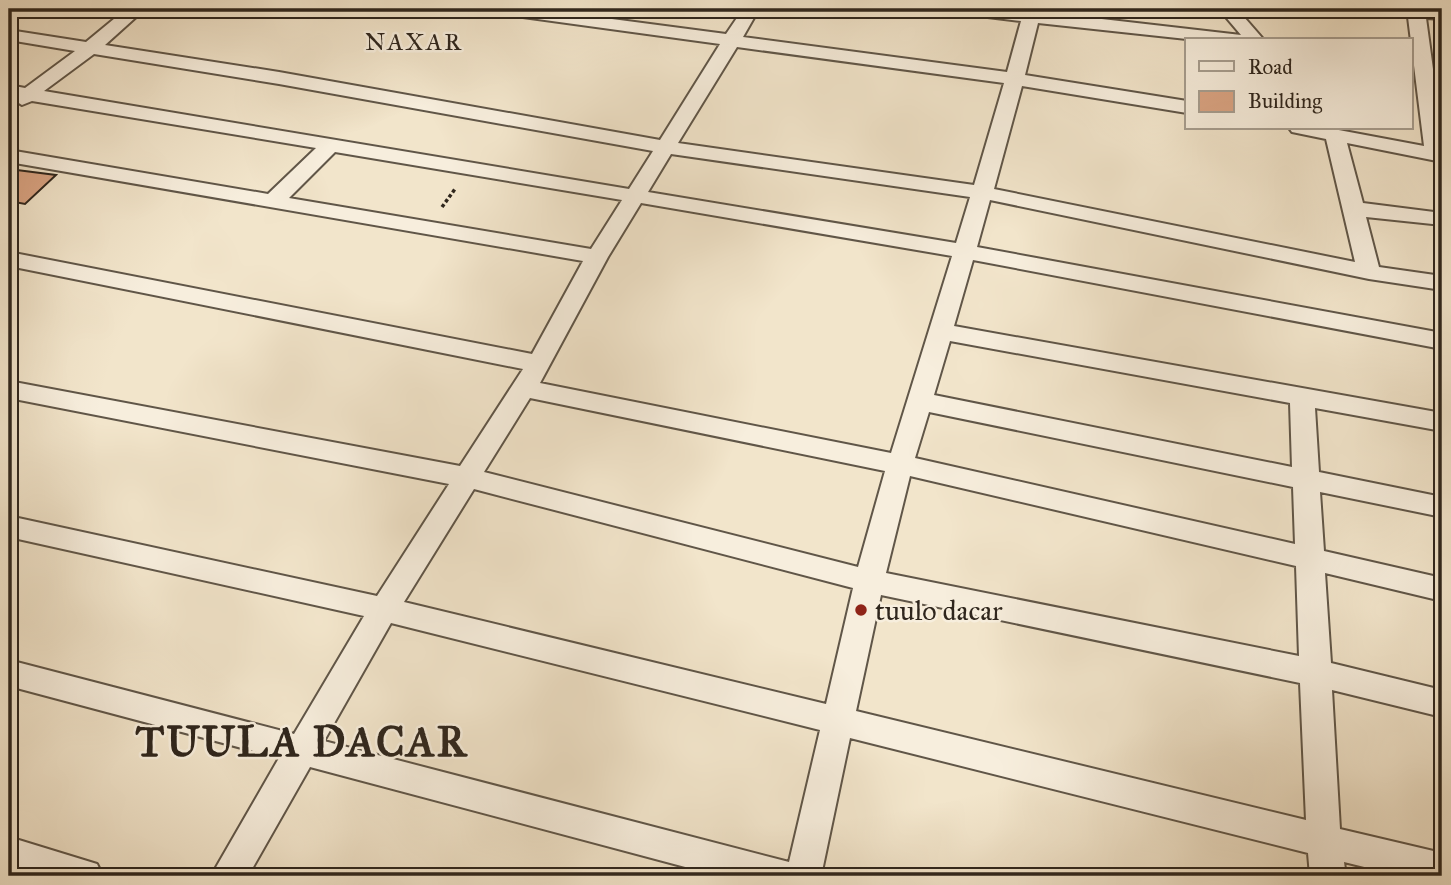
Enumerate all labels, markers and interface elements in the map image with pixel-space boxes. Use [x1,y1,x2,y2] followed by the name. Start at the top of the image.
[365,27,463,57] district label: NAXAR
[1185,38,1412,130] legend
[1248,54,1293,80] text: Road
[1248,88,1322,114] text: Building
[875,593,1003,628] place label: tuulo dacar
[853,602,869,618] marker: tuulo dacar
[136,716,469,768] district label: TUULA DACAR

